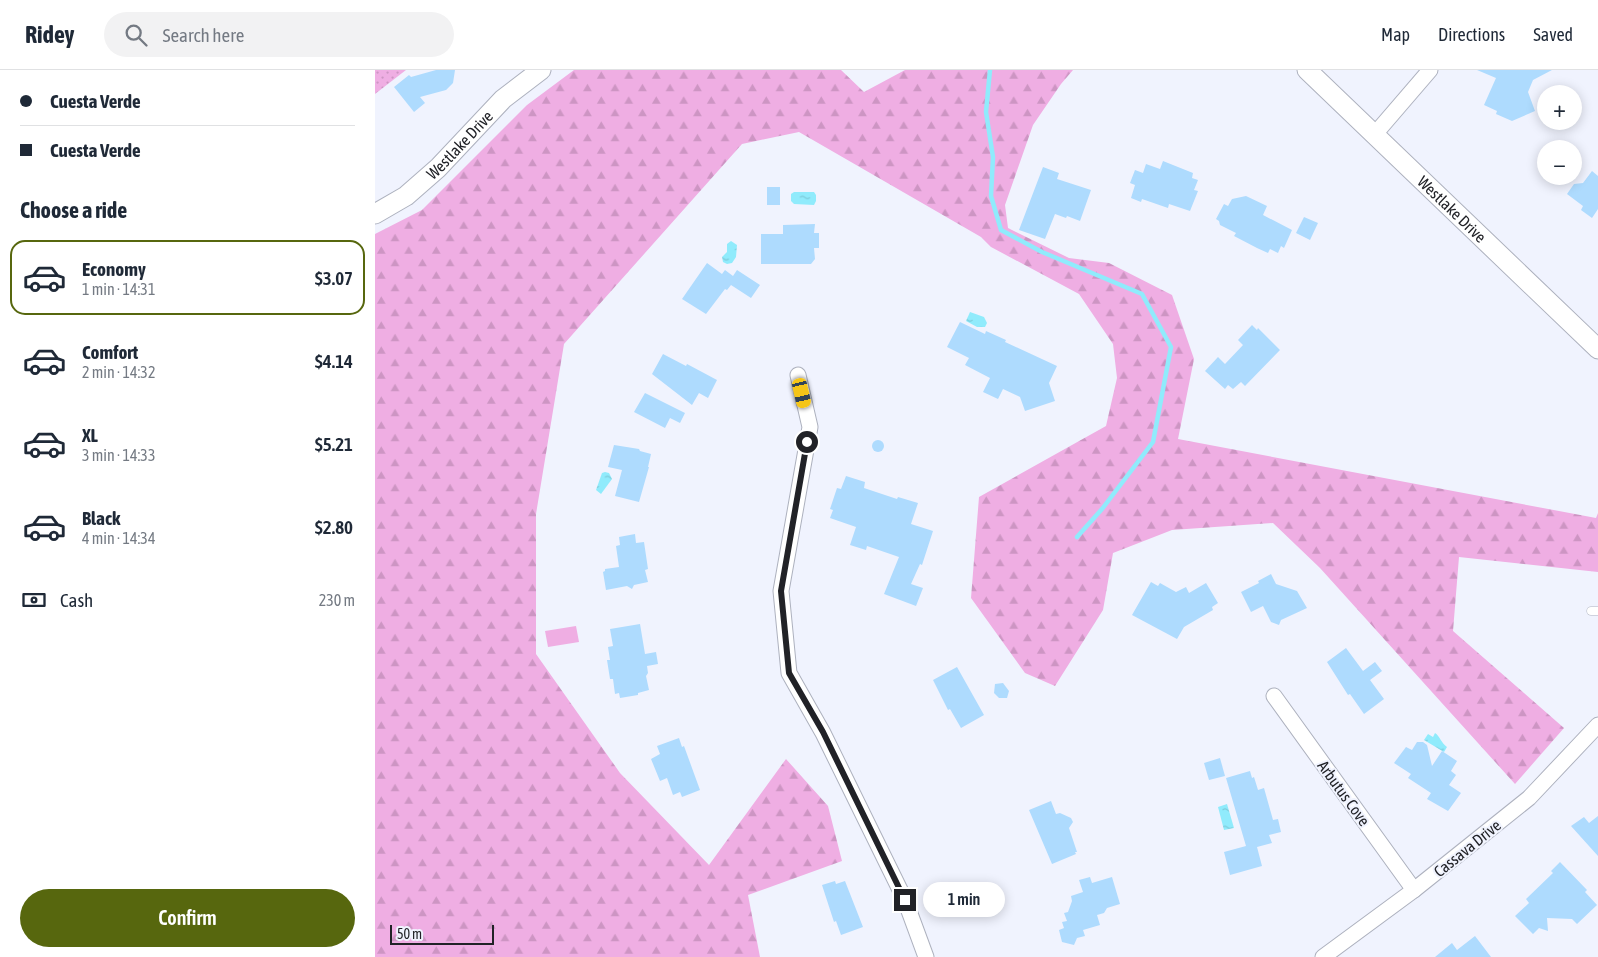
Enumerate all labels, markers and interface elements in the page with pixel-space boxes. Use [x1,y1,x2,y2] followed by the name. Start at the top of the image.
[104,12,454,57] search box
[25,21,74,48] text: Ridey
[122,21,150,49] icon: search
[162,24,244,46] text: Search here
[1381,24,1410,45] text: Map
[1438,24,1505,45] text: Directions
[1533,24,1573,45] text: Saved
[1537,85,1582,185] map controls
[1537,85,1582,130] button: +
[50,90,141,112] text: Cuesta Verde
[423,107,496,183] street label: Westlake Drive
[50,139,141,161] text: Cuesta Verde
[1537,140,1582,185] button: −
[1414,172,1490,246] street label: Westlake Drive
[20,197,127,223] text: Choose a ride
[22,255,67,300] icon: car
[82,258,146,280] text: Economy
[315,267,353,289] text: $3.07
[82,280,155,298] text: 1 min · 14:31
[22,338,67,383] icon: car
[82,341,138,363] text: Comfort
[315,350,353,372] text: $4.14
[82,363,155,381] text: 2 min · 14:32
[791,377,812,409] car
[22,421,67,466] icon: car
[82,424,98,446] text: XL
[796,431,818,453] route start
[315,433,353,455] text: $5.21
[82,446,155,464] text: 3 min · 14:33
[22,504,67,549] icon: car
[82,507,120,529] text: Black
[315,516,353,538] text: $2.80
[82,529,155,547] text: 4 min · 14:34
[20,586,48,614] icon: cash
[60,589,93,611] text: Cash
[319,591,355,609] text: 230 m
[1314,757,1374,829] street label: Arbutus Cove
[1430,816,1504,880] street label: Cassava Drive
[923,882,1005,918] callout: 1 min
[20,889,355,947] button: Confirm
[894,889,916,911] route end
[948,890,980,908] text: 1 min
[390,922,494,945] scale bar
[397,926,422,942] text: 50 m

